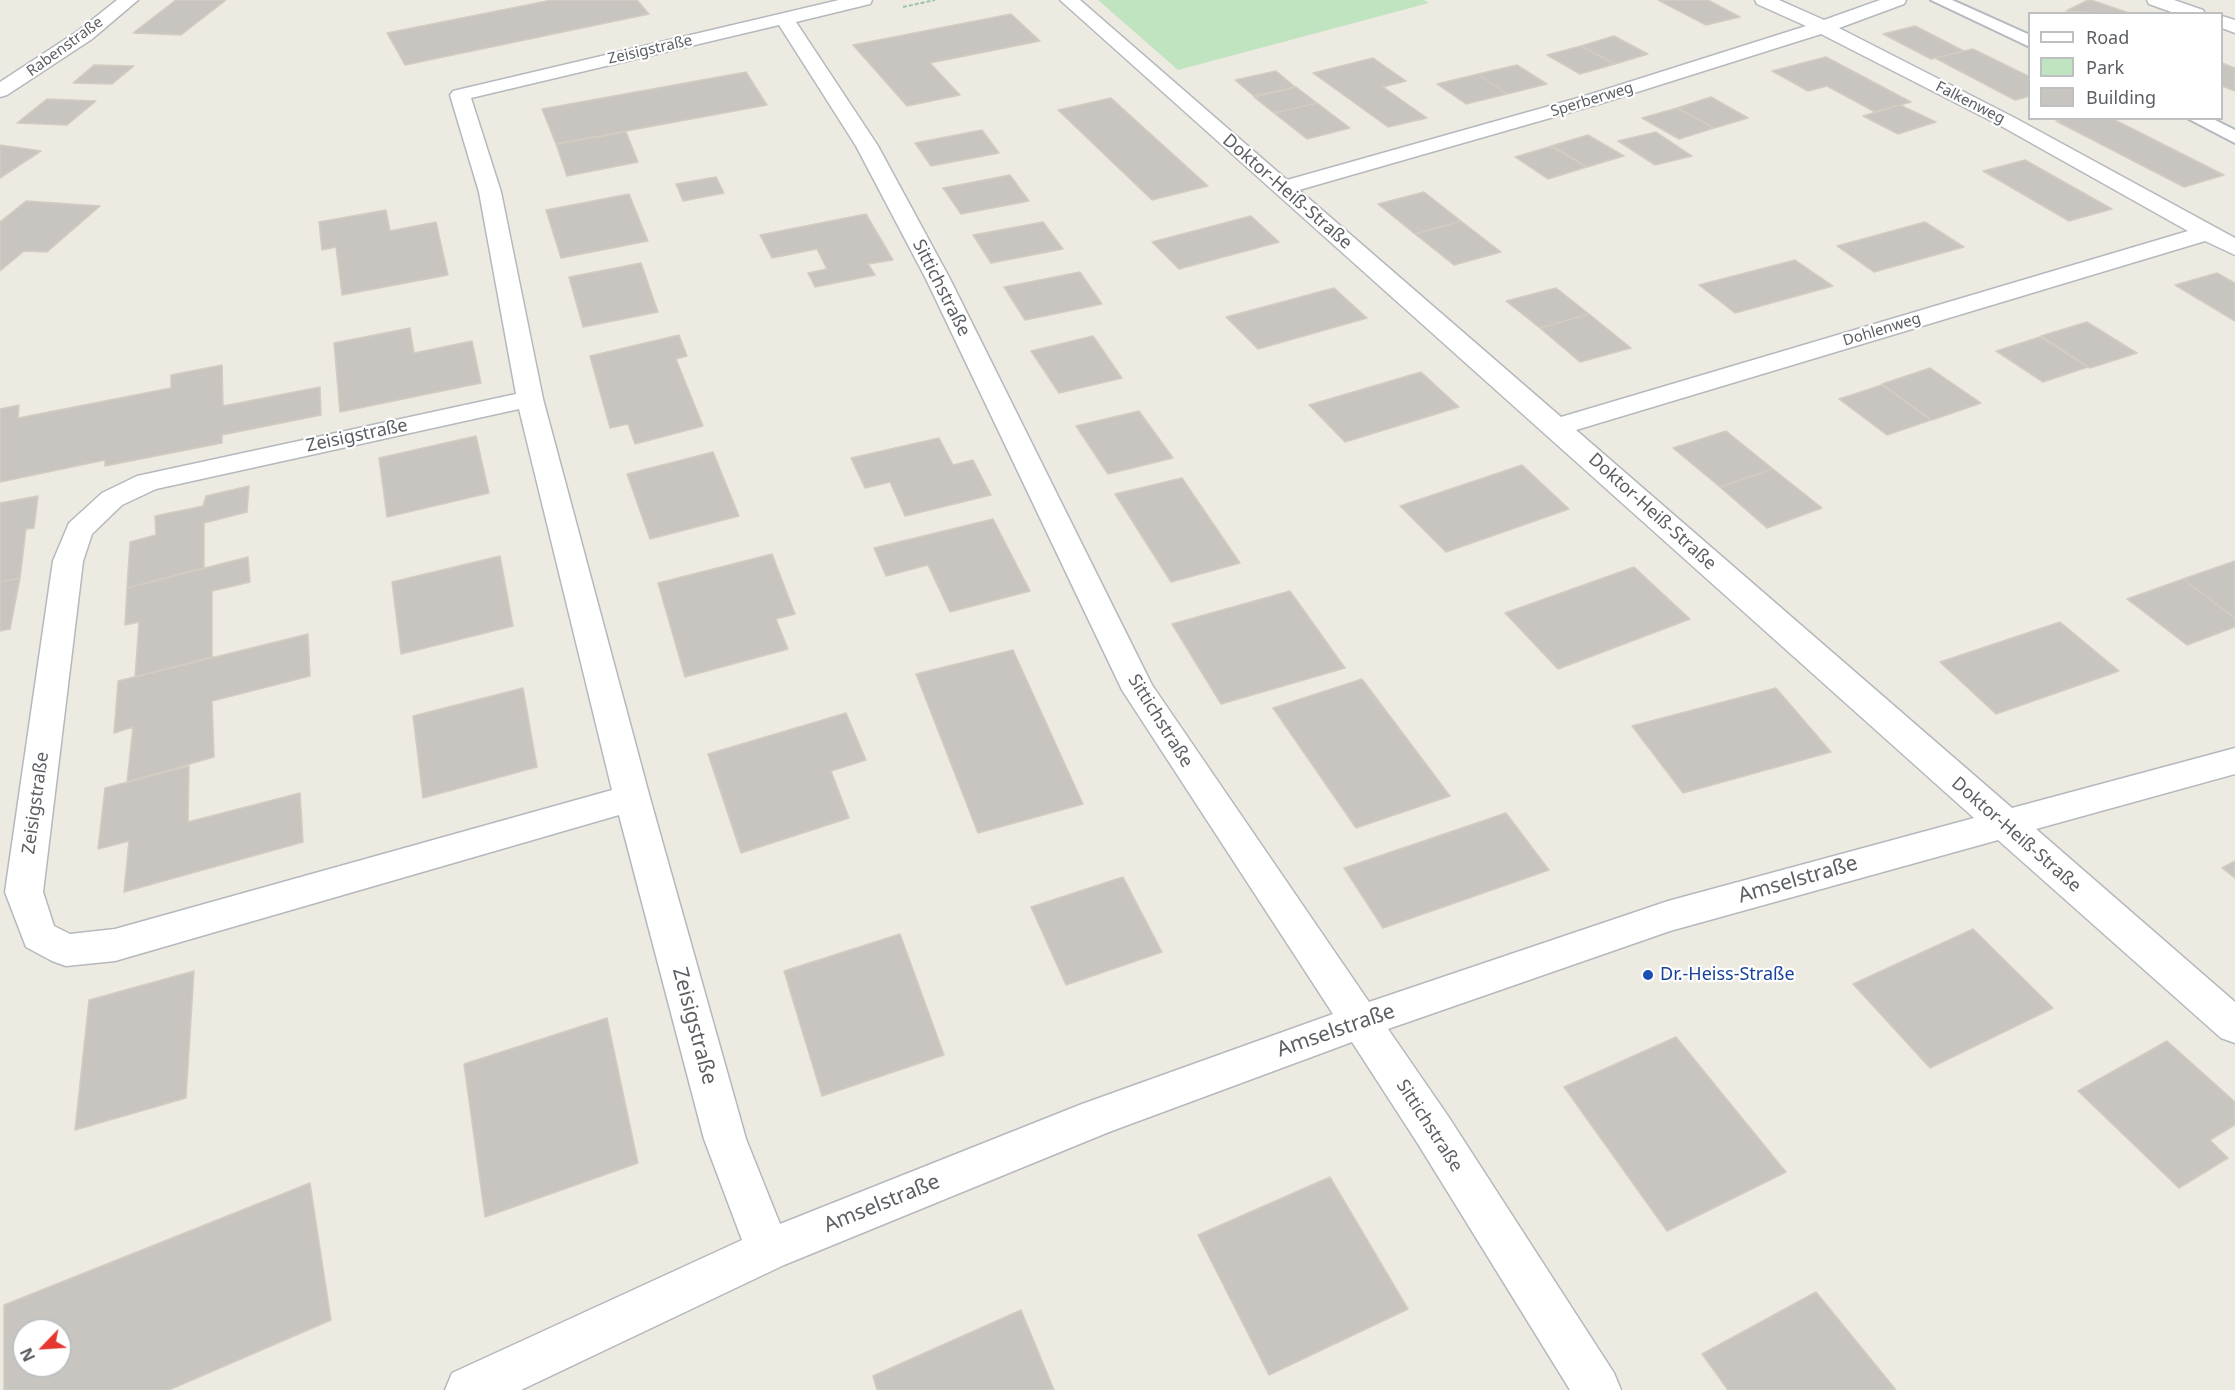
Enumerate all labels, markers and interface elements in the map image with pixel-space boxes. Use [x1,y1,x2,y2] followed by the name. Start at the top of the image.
[2028,12,2223,120] legend
[23,13,107,81] street label: Rabenstraße
[2086,25,2129,49] text: Road
[606,32,694,68] street label: Zeisigstraße
[2086,55,2124,79] text: Park
[1932,78,2008,128] street label: Falkenweg
[1549,79,1635,121] street label: Sperberweg
[2086,85,2156,109] text: Building
[1218,130,1356,254] street label: Doktor-Heiß-Straße
[907,236,975,340] street label: Sittichstraße
[1841,310,1923,350] street label: Dohlenweg
[304,415,410,457] street label: Zeisigstraße
[1584,449,1720,575] street label: Doktor-Heiß-Straße
[1123,670,1197,772] street label: Sittichstraße
[18,750,54,856] street label: Zeisigstraße
[1947,773,2085,897] street label: Doktor-Heiß-Straße
[1735,851,1861,909] street label: Amselstraße
[1660,964,1795,986] place label: Dr.-Heiss-Straße
[666,965,722,1087] street label: Zeisigstraße
[1641,968,1655,982] marker: Dr.-Heiss-Straße
[1274,999,1398,1063] street label: Amselstraße
[1391,1076,1467,1176] street label: Sittichstraße
[820,1169,944,1239] street label: Amselstraße
[12,1318,72,1378] north arrow
[15,1344,40,1365] text: N

